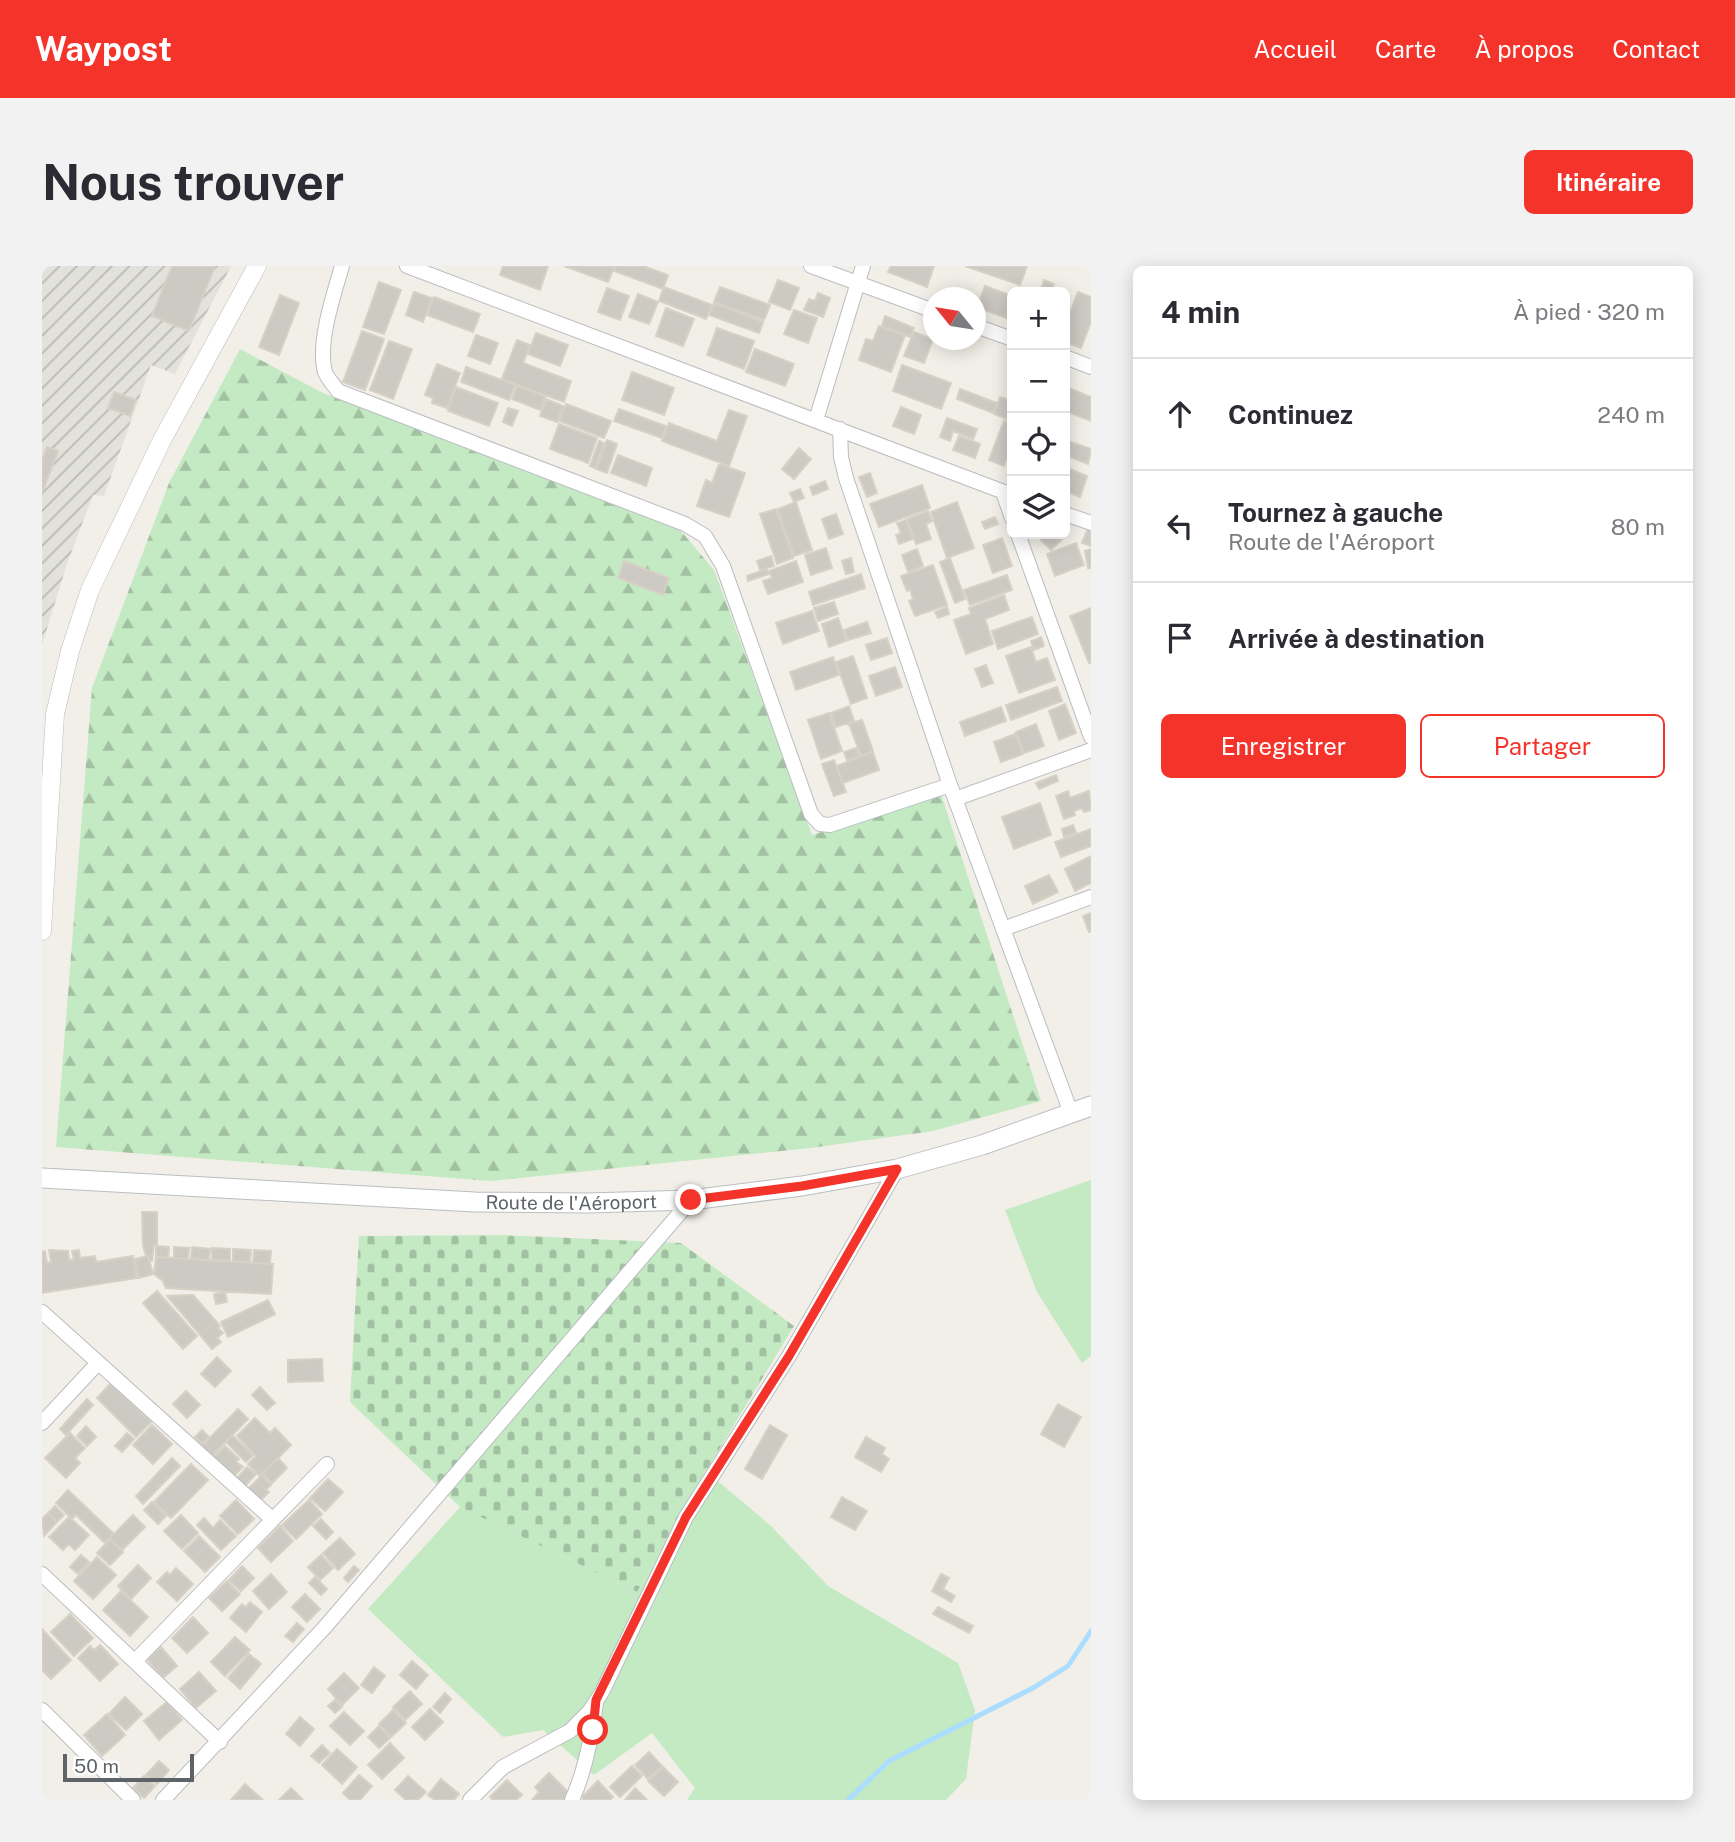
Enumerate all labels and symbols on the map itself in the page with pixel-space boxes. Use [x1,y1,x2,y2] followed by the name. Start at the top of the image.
[923,287,986,350] north arrow
[675,1184,706,1215] route end
[486,1190,657,1214] street label: Route de l'Aéroport
[577,1714,608,1745] route start
[63,1751,194,1783] scale bar

